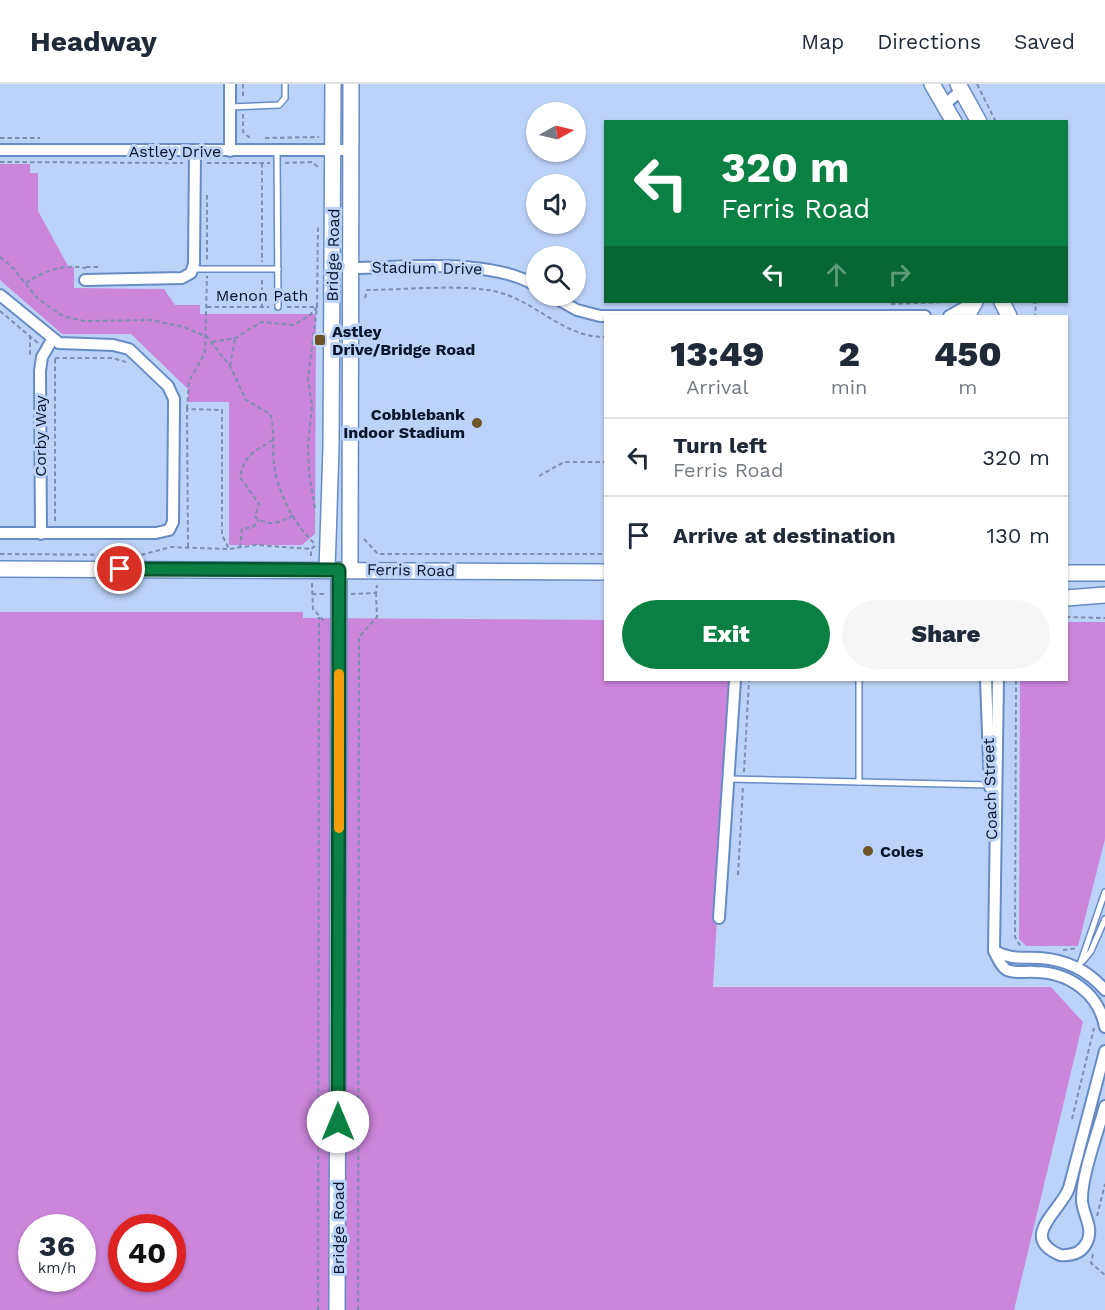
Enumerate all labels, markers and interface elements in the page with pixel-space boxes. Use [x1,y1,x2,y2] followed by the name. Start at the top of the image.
[30,25,157,58] text: Headway
[801,29,844,54] text: Map
[877,29,981,54] text: Directions
[1014,29,1075,54] text: Saved
[526,102,586,162] north arrow
[526,102,586,306] map controls
[129,142,221,161] street label: Astley Drive
[721,143,850,192] text: 320 m
[622,144,700,222] icon: left
[526,174,586,234] button: sound
[721,193,870,225] text: Ferris Road
[323,208,343,302] street label: Bridge Road
[526,246,586,306] button: search
[371,258,483,278] street label: Stadium Drive
[757,258,790,291] icon: left
[820,258,853,291] icon: ahead
[883,258,916,291] icon: right
[216,286,308,305] street label: Menon Path
[332,322,475,359] place label: Astley Drive/Bridge Road
[313,333,327,347] marker: Astley Drive/Bridge Road
[670,333,765,375] text: 13:49
[838,333,860,375] text: 2
[934,333,1002,375] text: 450
[686,375,749,399] text: Arrival
[831,375,867,399] text: min
[958,375,977,399] text: m
[31,395,50,477] street label: Corby Way
[343,405,465,442] place label: Cobblebank Indoor Stadium
[470,416,484,430] marker: Cobblebank Indoor Stadium
[673,433,767,458] text: Turn left
[622,441,655,474] icon: left
[982,445,1050,470] text: 320 m
[673,458,783,482] text: Ferris Road
[622,519,655,552] icon: arrive
[673,523,896,548] text: Arrive at destination
[986,523,1050,548] text: 130 m
[94,543,145,594] pin
[103,552,136,585] icon: arrive
[367,560,455,580] street label: Ferris Road
[622,600,830,669] button: Exit
[842,600,1050,669] button: Share
[979,737,1001,840] street label: Coach Street
[880,842,924,861] place label: Coles
[861,844,875,858] marker: Coles
[306,1090,370,1154] position arrow
[329,1181,348,1275] street label: Bridge Road
[108,1214,186,1292] speed limit sign: 40
[39,1228,75,1263] text: 36
[38,1259,76,1277] text: km/h

